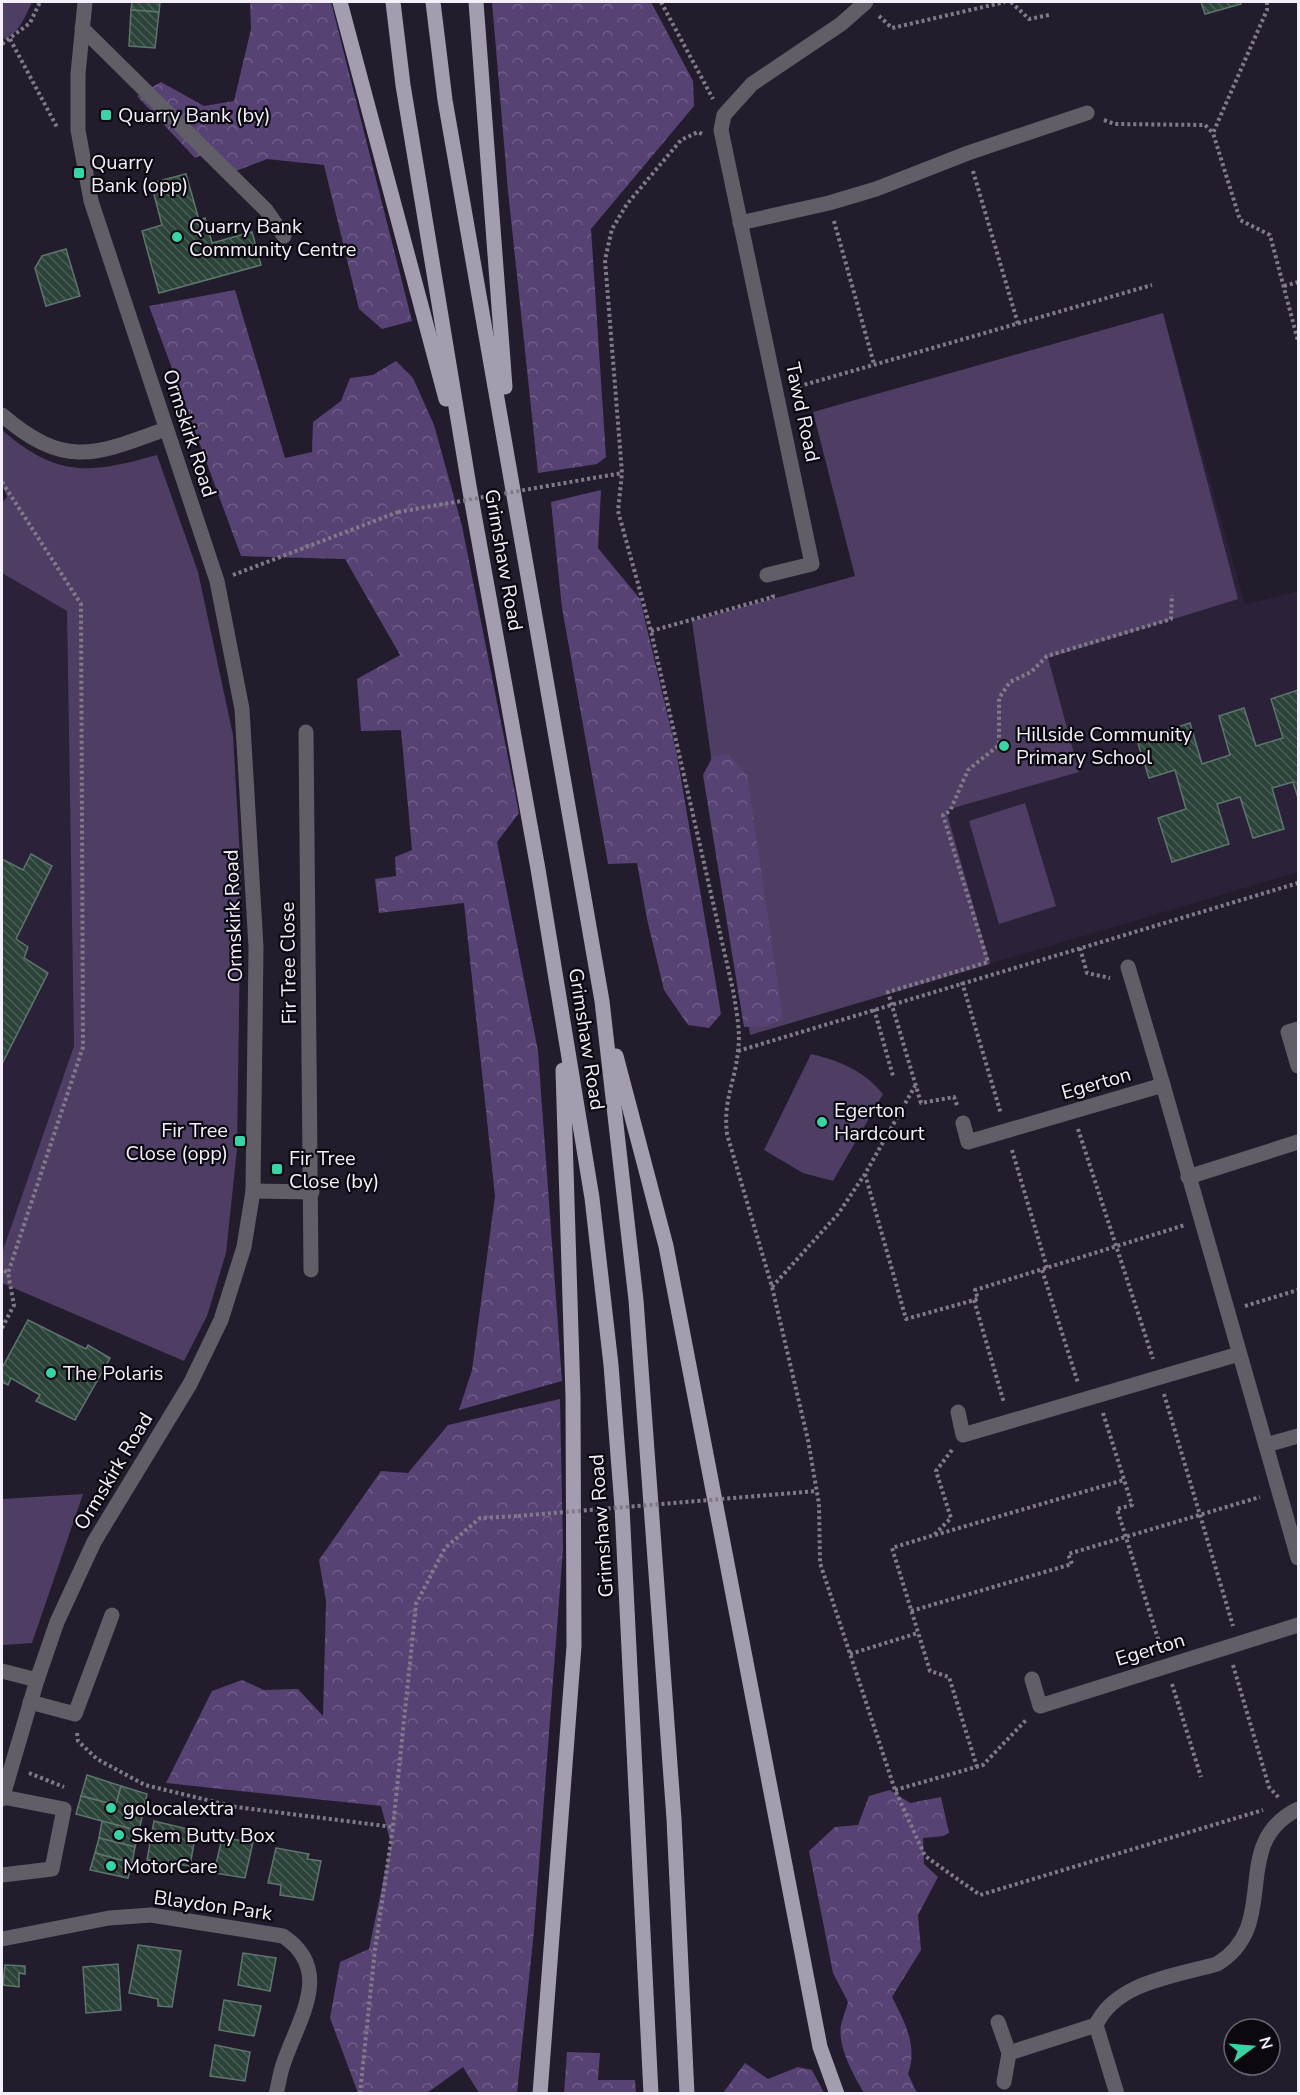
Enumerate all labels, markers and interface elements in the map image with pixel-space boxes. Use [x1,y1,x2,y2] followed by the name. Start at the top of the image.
[118,102,271,129] place label: Quarry Bank (by)
[99,108,113,122] marker: Quarry Bank (by)
[91,149,188,199] place label: Quarry Bank (opp)
[72,166,86,180] marker: Quarry Bank (opp)
[189,213,356,263] place label: Quarry Bank Community Centre
[170,230,184,244] marker: Quarry Bank Community Centre
[779,360,826,464] street label: Tawd Road
[156,366,223,500] street label: Ormskirk Road
[478,487,529,633] street label: Grimshaw Road
[1016,721,1193,771] place label: Hillside Community Primary School
[997,739,1011,753] marker: Hillside Community Primary School
[218,849,249,983] street label: Ormskirk Road
[274,901,303,1024] street label: Fir Tree Close
[562,966,611,1112] street label: Grimshaw Road
[1058,1061,1134,1106] street label: Egerton
[834,1097,926,1147] place label: Egerton Hardcourt
[815,1115,829,1129] marker: Egerton Hardcourt
[125,1117,228,1167] place label: Fir Tree Close (opp)
[233,1134,247,1148] marker: Fir Tree Close (opp)
[289,1145,379,1195] place label: Fir Tree Close (by)
[270,1162,284,1176] marker: Fir Tree Close (by)
[63,1360,163,1387] place label: The Polaris
[44,1366,58,1380] marker: The Polaris
[68,1407,159,1535] street label: Ormskirk Road
[583,1453,620,1598] street label: Grimshaw Road
[1112,1626,1188,1673] street label: Egerton
[123,1795,234,1822] place label: golocalextra
[104,1801,118,1815] marker: golocalextra
[131,1822,275,1849] place label: Skem Butty Box
[112,1828,126,1842] marker: Skem Butty Box
[123,1853,218,1880] place label: MotorCare
[104,1859,118,1873] marker: MotorCare
[152,1884,275,1927] street label: Blaydon Park
[1222,2017,1282,2077] north arrow
[1253,2034,1278,2052] text: N

